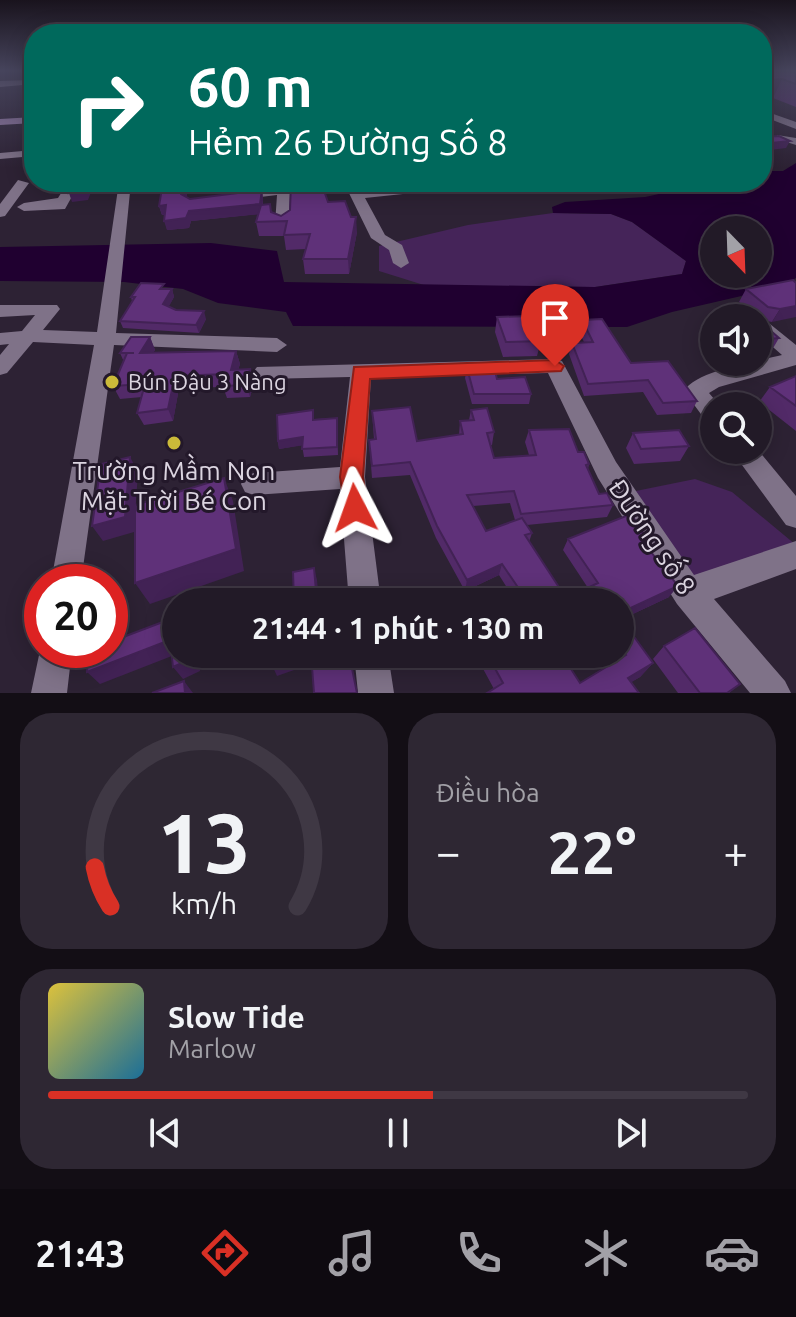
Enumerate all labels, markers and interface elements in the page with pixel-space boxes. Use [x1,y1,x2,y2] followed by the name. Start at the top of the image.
[188,55,313,118] text: 60 m
[56,56,160,160] icon: right
[188,121,508,162] text: Hẻm 26 Đường Số 8
[700,216,772,288] north arrow
[700,216,772,464] map controls
[521,284,589,366] pin
[533,296,577,340] icon: arrive
[700,304,772,376] button: sound
[128,369,287,394] place label: Bún Đậu 3 Nàng
[103,373,121,391] marker: Bún Đậu 3 Nàng
[700,392,772,464] button: search
[165,434,183,452] marker: Trường Mầm Non Mặt Trời Bé Con
[73,453,275,515] place label: Trường Mầm Non Mặt Trời Bé Con
[313,466,397,550] position arrow
[603,472,704,600] street label: Đường số 8
[24,564,128,668] speed limit sign: 20
[252,611,544,645] text: 21:44 · 1 phút · 130 m
[436,778,540,807] text: Điều hòa
[157,795,251,889] text: 13
[548,818,636,885] text: 22°
[436,827,461,876] text: −
[723,827,748,876] text: +
[171,887,237,919] text: km/h
[168,1000,305,1034] text: Slow Tide
[168,1034,256,1063] text: Marlow
[143,1111,187,1155] icon: previous
[376,1111,420,1155] icon: pause
[609,1111,653,1155] icon: next
[197,1225,253,1281] icon: directions
[324,1225,380,1281] icon: music
[451,1225,507,1281] icon: phone
[578,1225,634,1281] icon: climate
[704,1225,760,1281] icon: car
[35,1233,126,1274] text: 21:43

